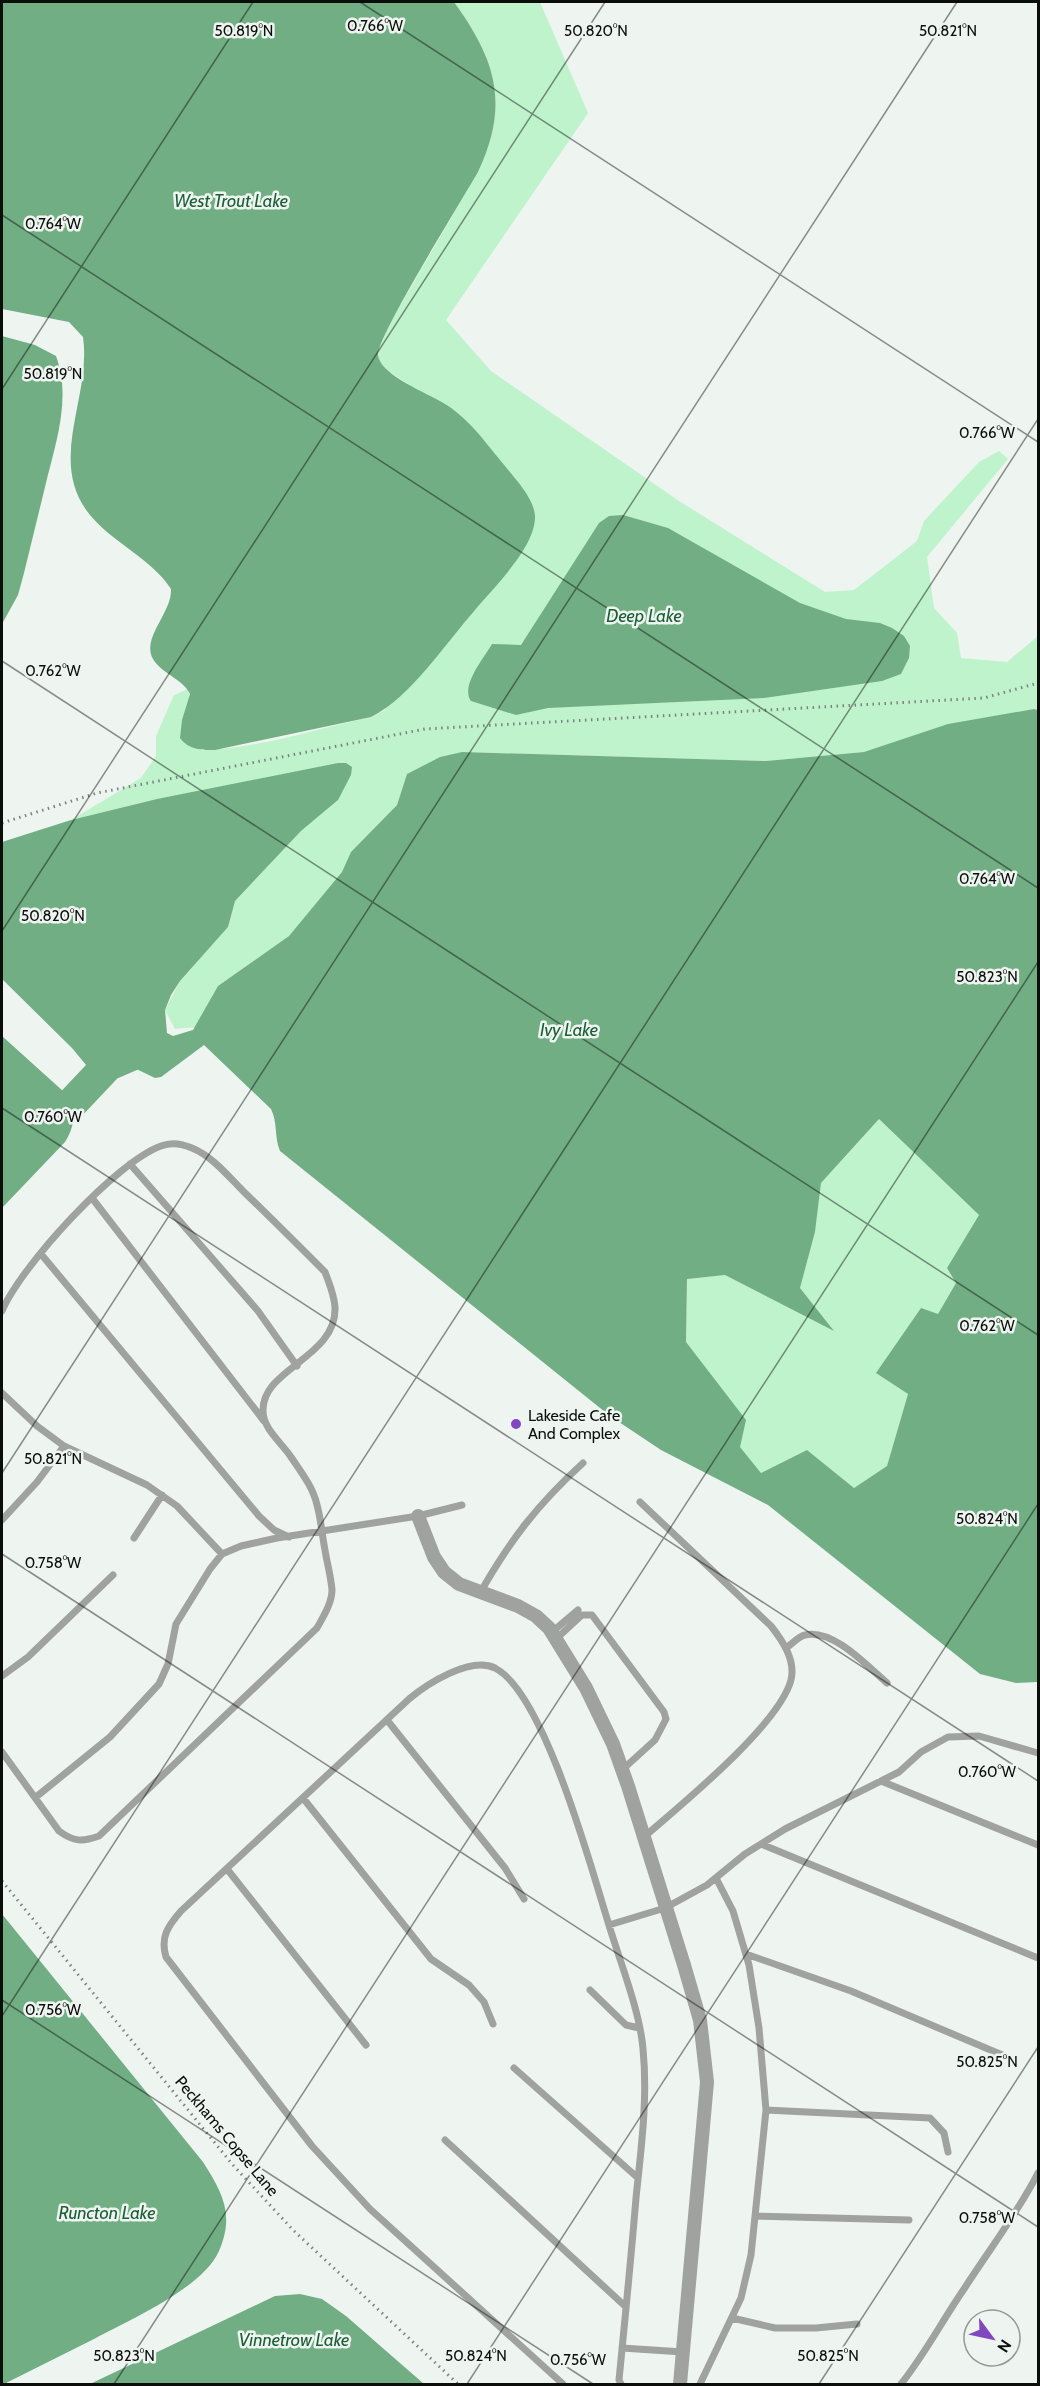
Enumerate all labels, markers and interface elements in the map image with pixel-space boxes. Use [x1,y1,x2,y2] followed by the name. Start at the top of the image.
[347,17,404,35] text: 0.766°W
[215,22,273,40] text: 50.819°N
[564,22,628,40] text: 50.820°N
[919,22,977,40] text: 50.821°N
[174,190,288,212] water label: West Trout Lake
[25,215,82,233] text: 0.764°W
[24,365,82,383] text: 50.819°N
[959,424,1016,442] text: 0.766°W
[606,605,682,627] water label: Deep Lake
[25,662,82,680] text: 0.762°W
[959,870,1016,888] text: 0.764°W
[21,907,85,925] text: 50.820°N
[956,968,1018,986] text: 50.823°N
[540,1019,598,1041] water label: Ivy Lake
[24,1108,83,1126] text: 0.760°W
[959,1317,1016,1335] text: 0.762°W
[528,1406,620,1443] place label: Lakeside Cafe And Complex
[509,1417,523,1431] marker: Lakeside Cafe And Complex
[24,1450,82,1468] text: 50.821°N
[956,1510,1018,1528] text: 50.824°N
[25,1554,82,1572] text: 0.758°W
[958,1763,1017,1781] text: 0.760°W
[25,2001,82,2019] text: 0.756°W
[956,2053,1018,2071] text: 50.825°N
[171,2072,283,2200] street label: Peckhams Copse Lane
[58,2202,156,2224] water label: Runcton Lake
[959,2209,1016,2227] text: 0.758°W
[962,2308,1022,2368] north arrow
[239,2329,349,2351] water label: Vinnetrow Lake
[993,2336,1015,2356] text: N
[93,2347,155,2365] text: 50.823°N
[445,2347,507,2365] text: 50.824°N
[797,2347,859,2365] text: 50.825°N
[550,2351,607,2369] text: 0.756°W

